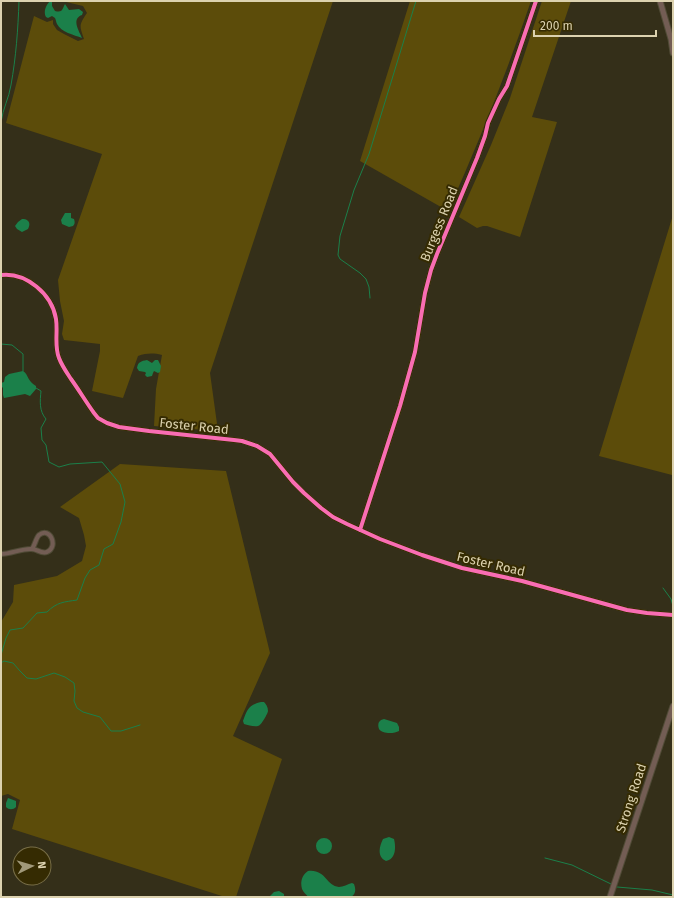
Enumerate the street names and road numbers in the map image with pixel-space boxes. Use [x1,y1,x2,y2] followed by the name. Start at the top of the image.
[417,184,461,264] street label: Burgess Road
[159,415,229,437] street label: Foster Road
[455,549,527,579] street label: Foster Road
[613,762,649,834] street label: Strong Road

